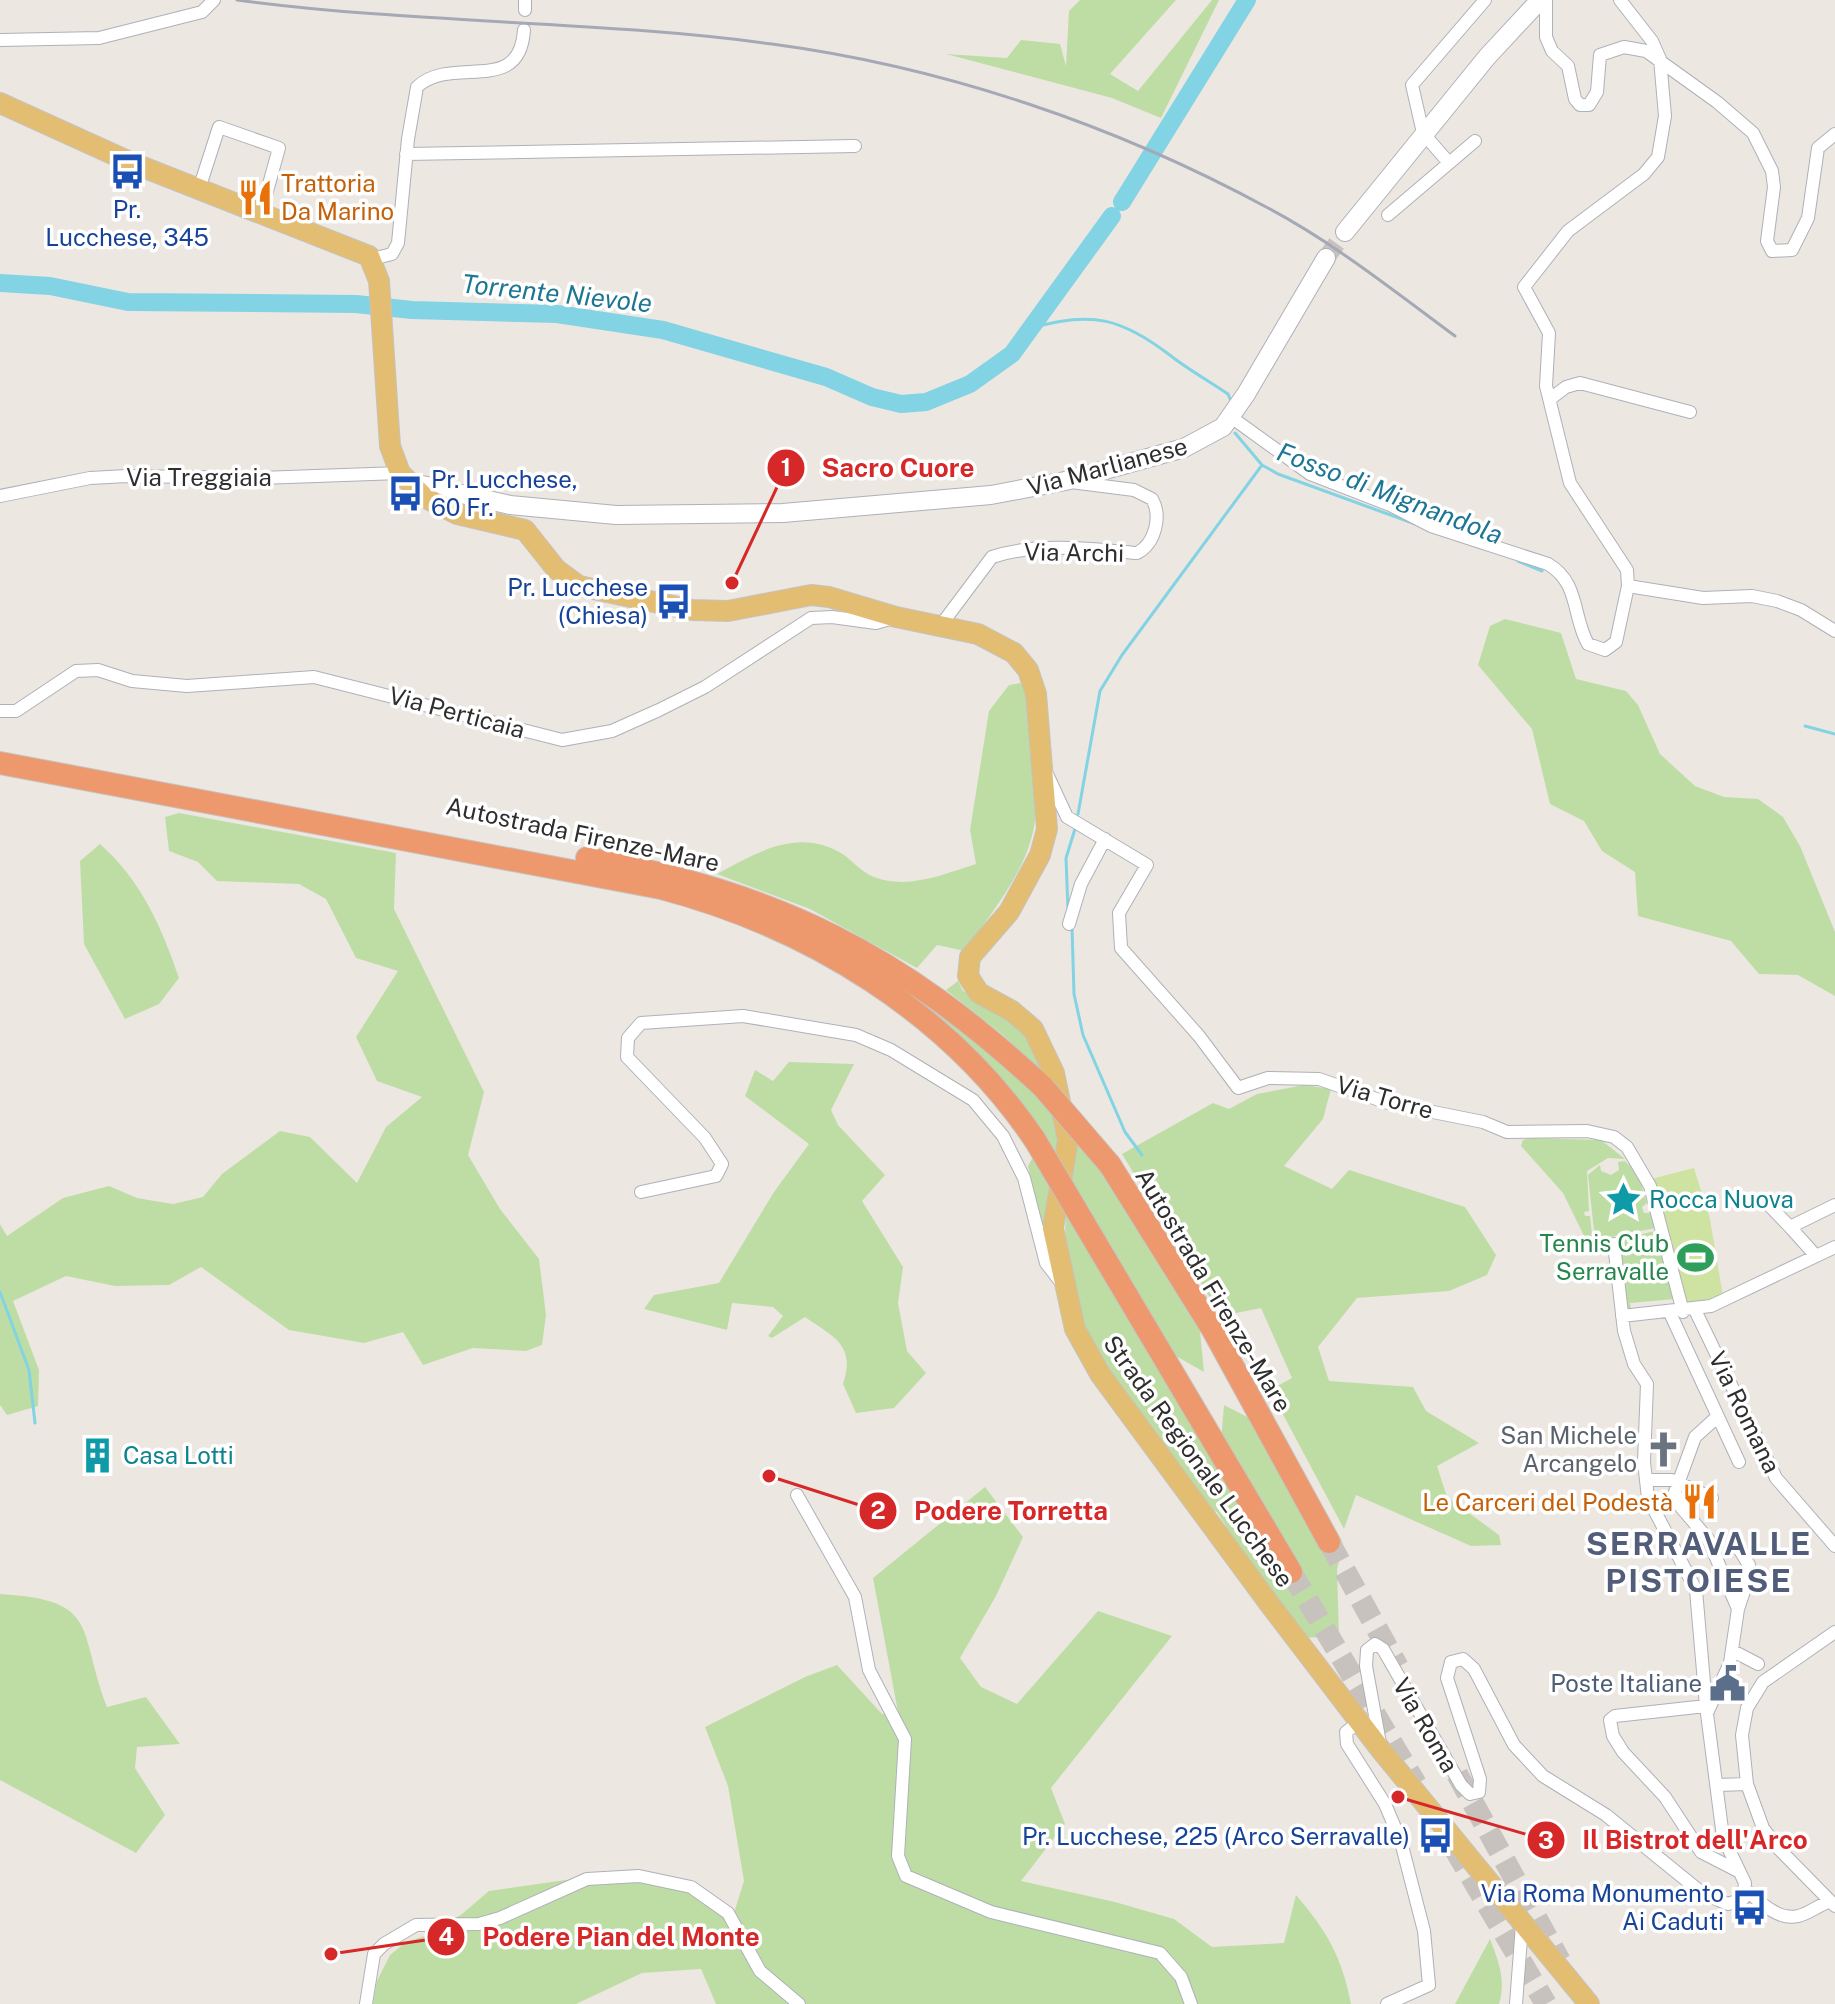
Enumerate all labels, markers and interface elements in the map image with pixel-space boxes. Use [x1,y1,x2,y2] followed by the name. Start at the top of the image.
[108,153,146,191] bus stop icon: Pr. Lucchese, 345
[281,169,394,225] place label: Trattoria Da Marino
[236,178,274,216] restaurant icon: Trattoria Da Marino
[45,195,209,251] place label: Pr. Lucchese, 345
[460,268,654,318] water label: Torrente Nievole
[1024,431,1190,501] street label: Via Marlianese
[1273,436,1507,550] water label: Fosso di Mignandola
[766,443,990,493] callout: Sacro Cuore
[822,452,974,483] text: Sacro Cuore
[781,453,791,481] text: 1
[126,463,272,491] street label: Via Treggiaia
[431,465,578,521] place label: Pr. Lucchese, 60 Fr.
[386,474,424,512] bus stop icon: Pr. Lucchese, 60 Fr.
[1024,537,1124,567] street label: Via Archi
[507,573,648,629] place label: Pr. Lucchese (Chiesa)
[655,582,693,620] bus stop icon: Pr. Lucchese (Chiesa)
[386,680,528,744] street label: Via Perticaia
[444,791,722,877] street label: Autostrada Firenze-Mare
[1333,1070,1437,1124] street label: Via Torre
[1130,1163,1298,1417] street label: Autostrada Firenze-Mare
[1604,1180,1642,1218] place icon: Rocca Nuova
[1649,1185,1794,1213] place label: Rocca Nuova
[1539,1229,1669,1285] place label: Tennis Club Serravalle
[1676,1238,1714,1276] sports icon: Tennis Club Serravalle
[1098,1330,1300,1592] street label: Strada Regionale Lucchese
[1704,1347,1786,1477] street label: Via Romana
[1500,1421,1637,1477] place label: San Michele Arcangelo
[1644,1430,1682,1468] church icon: San Michele Arcangelo
[78,1436,116,1474] building icon: Casa Lotti
[123,1441,234,1469] place label: Casa Lotti
[1680,1483,1718,1521] restaurant icon: Le Carceri del Podestà
[858,1486,1124,1536] callout: Podere Torretta
[1422,1488,1673,1516] place label: Le Carceri del Podestà
[914,1495,1108,1526] text: Podere Torretta
[870,1496,886,1524] text: 2
[1586,1525,1812,1599] district label: SERRAVALLE PISTOIESE
[1709,1664,1747,1702] public building icon: Poste Italiane
[1550,1669,1702,1697] place label: Poste Italiane
[1388,1673,1464,1777] street label: Via Roma
[1526,1815,1823,1865] callout: Il Bistrot dell'Arco
[1417,1817,1455,1855] bus stop icon: Pr. Lucchese, 225 (Arco Serravalle)
[1022,1822,1410,1850] place label: Pr. Lucchese, 225 (Arco Serravalle)
[1582,1824,1808,1855] text: Il Bistrot dell'Arco
[1538,1826,1554,1854] text: 3
[1481,1879,1724,1935] place label: Via Roma Monumento Ai Caduti
[1731,1888,1769,1926] bus stop icon: Via Roma Monumento Ai Caduti
[426,1912,775,1962] callout: Podere Pian del Monte
[482,1921,760,1952] text: Podere Pian del Monte
[438,1922,454,1950] text: 4

